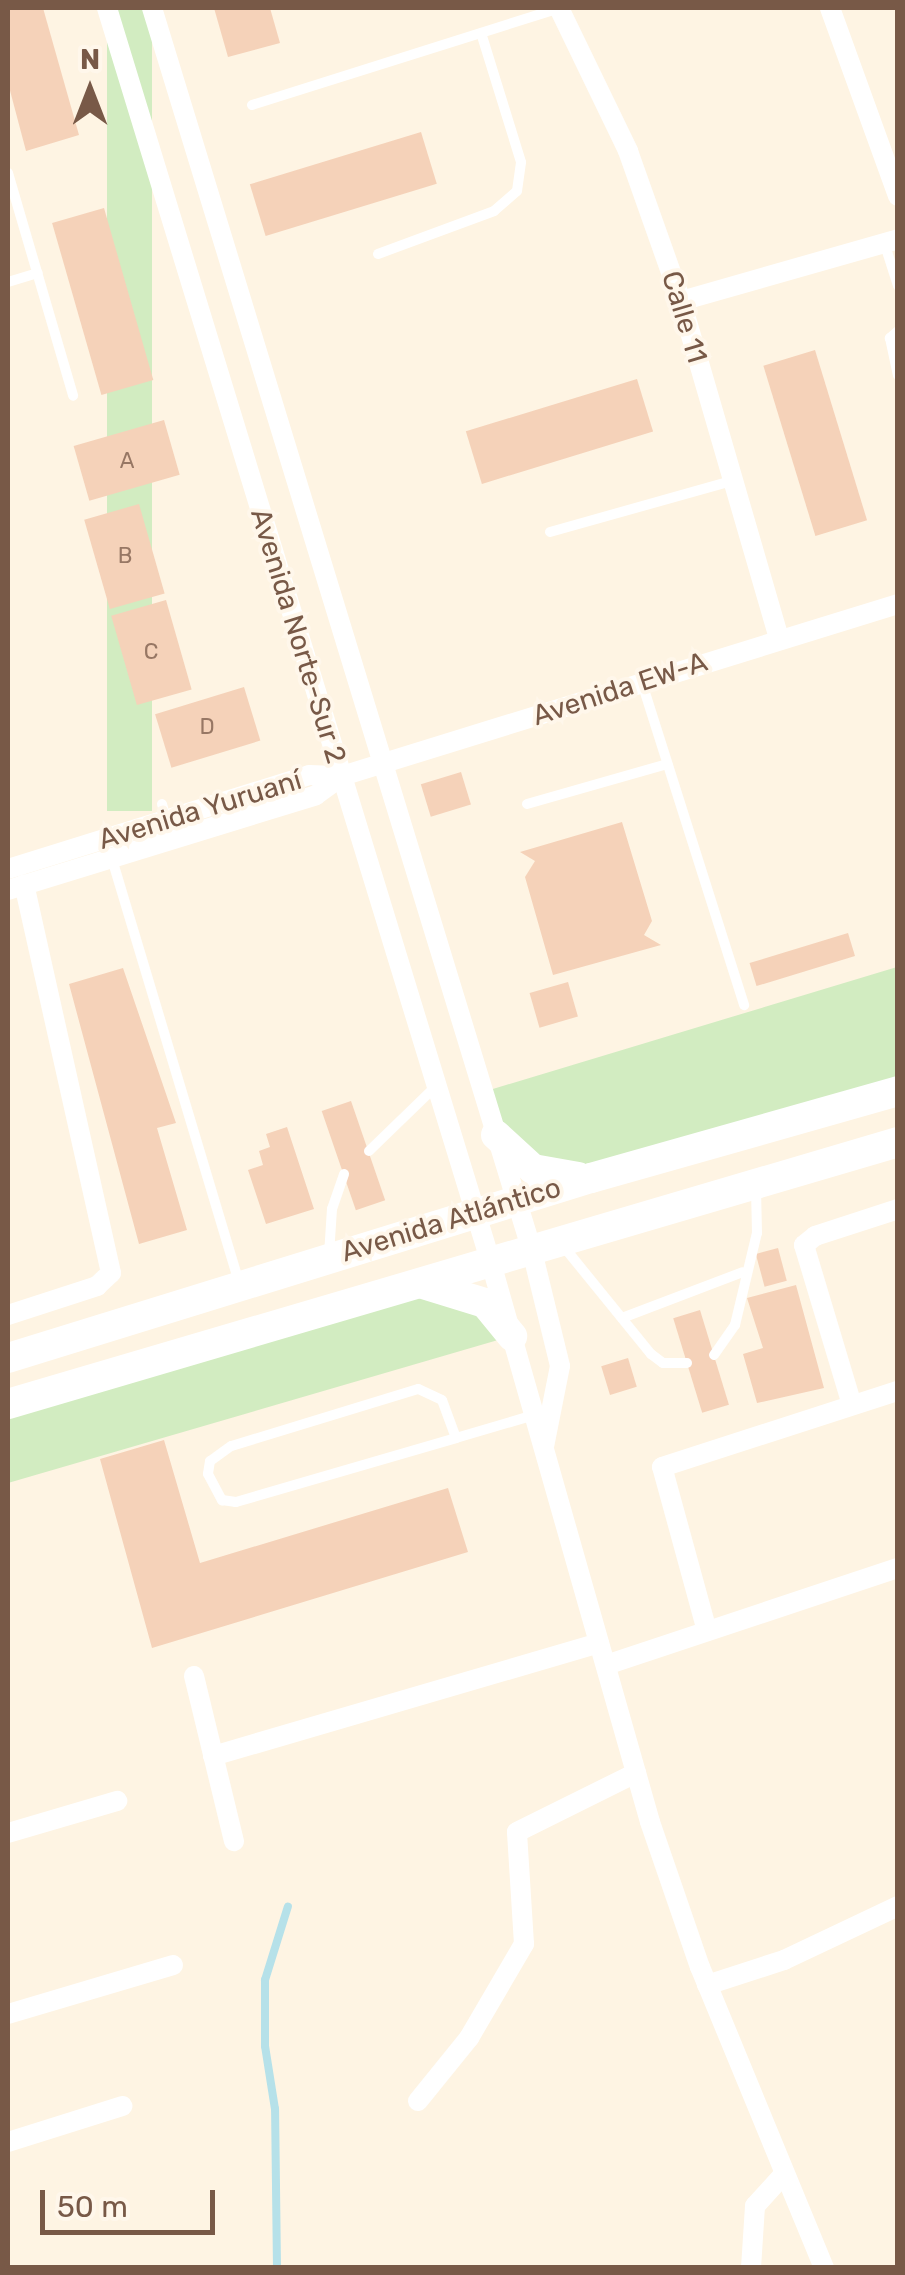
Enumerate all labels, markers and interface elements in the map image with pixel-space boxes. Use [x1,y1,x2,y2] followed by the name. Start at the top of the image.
[40,40,140,140] north arrow
[80,43,100,76] text: N
[654,267,714,367] street label: Calle 11
[120,448,134,474] house number: A
[243,504,353,768] street label: Avenida Norte-Sur 2
[118,543,132,569] house number: B
[144,639,158,665] house number: C
[528,645,712,733] street label: Avenida EW-A
[199,714,215,740] house number: D
[94,763,306,857] street label: Avenida Yuruaní
[337,1171,565,1269] street label: Avenida Atlántico
[45,2170,220,2232] scale bar
[57,2189,128,2225] text: 50 m

